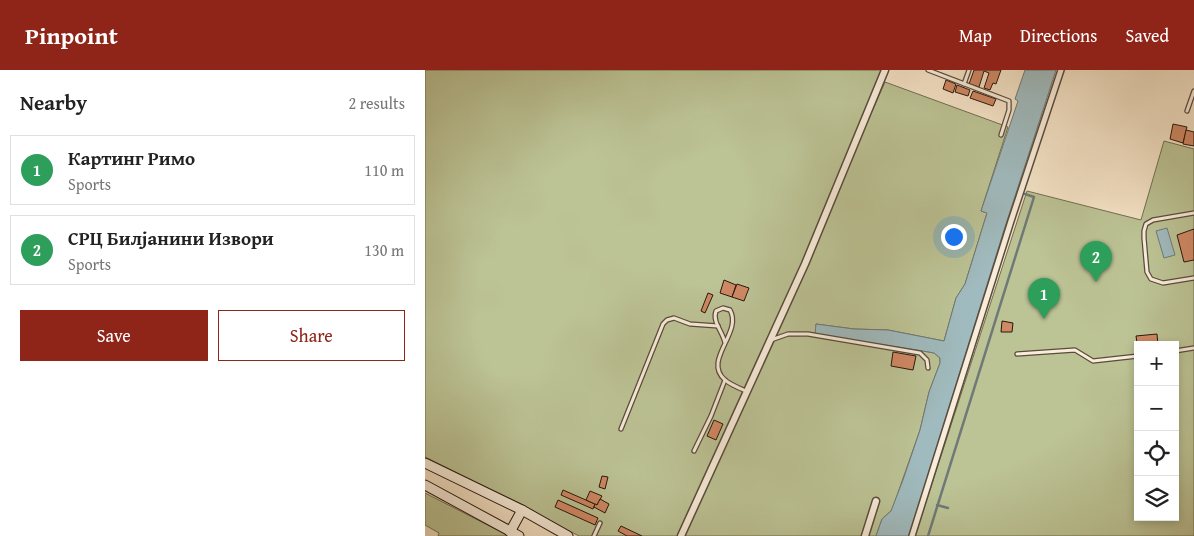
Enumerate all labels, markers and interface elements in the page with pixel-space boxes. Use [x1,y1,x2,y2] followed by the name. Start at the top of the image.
[25,18,118,53] text: Pinpoint
[959,22,992,49] text: Map
[1020,22,1097,49] text: Directions
[1125,22,1169,49] text: Saved
[20,87,87,118] text: Nearby
[348,91,405,115] text: 2 results
[68,144,195,172] text: Картинг Римо
[33,158,41,182] text: 1
[364,158,404,182] text: 110 m
[68,172,111,196] text: Sports
[68,224,274,252] text: СРЦ Билјанини Извори
[941,224,967,250] your location
[33,238,41,262] text: 2
[364,238,404,262] text: 130 m
[1080,241,1112,282] pin: 2
[68,252,111,276] text: Sports
[1028,278,1060,319] pin: 1
[20,310,208,361] button: Save
[218,310,405,361] button: Share
[1134,341,1179,521] map controls
[1134,341,1179,386] button: +
[1134,386,1179,431] button: −
[1134,431,1179,476] button: locate
[1134,476,1179,521] button: layers

